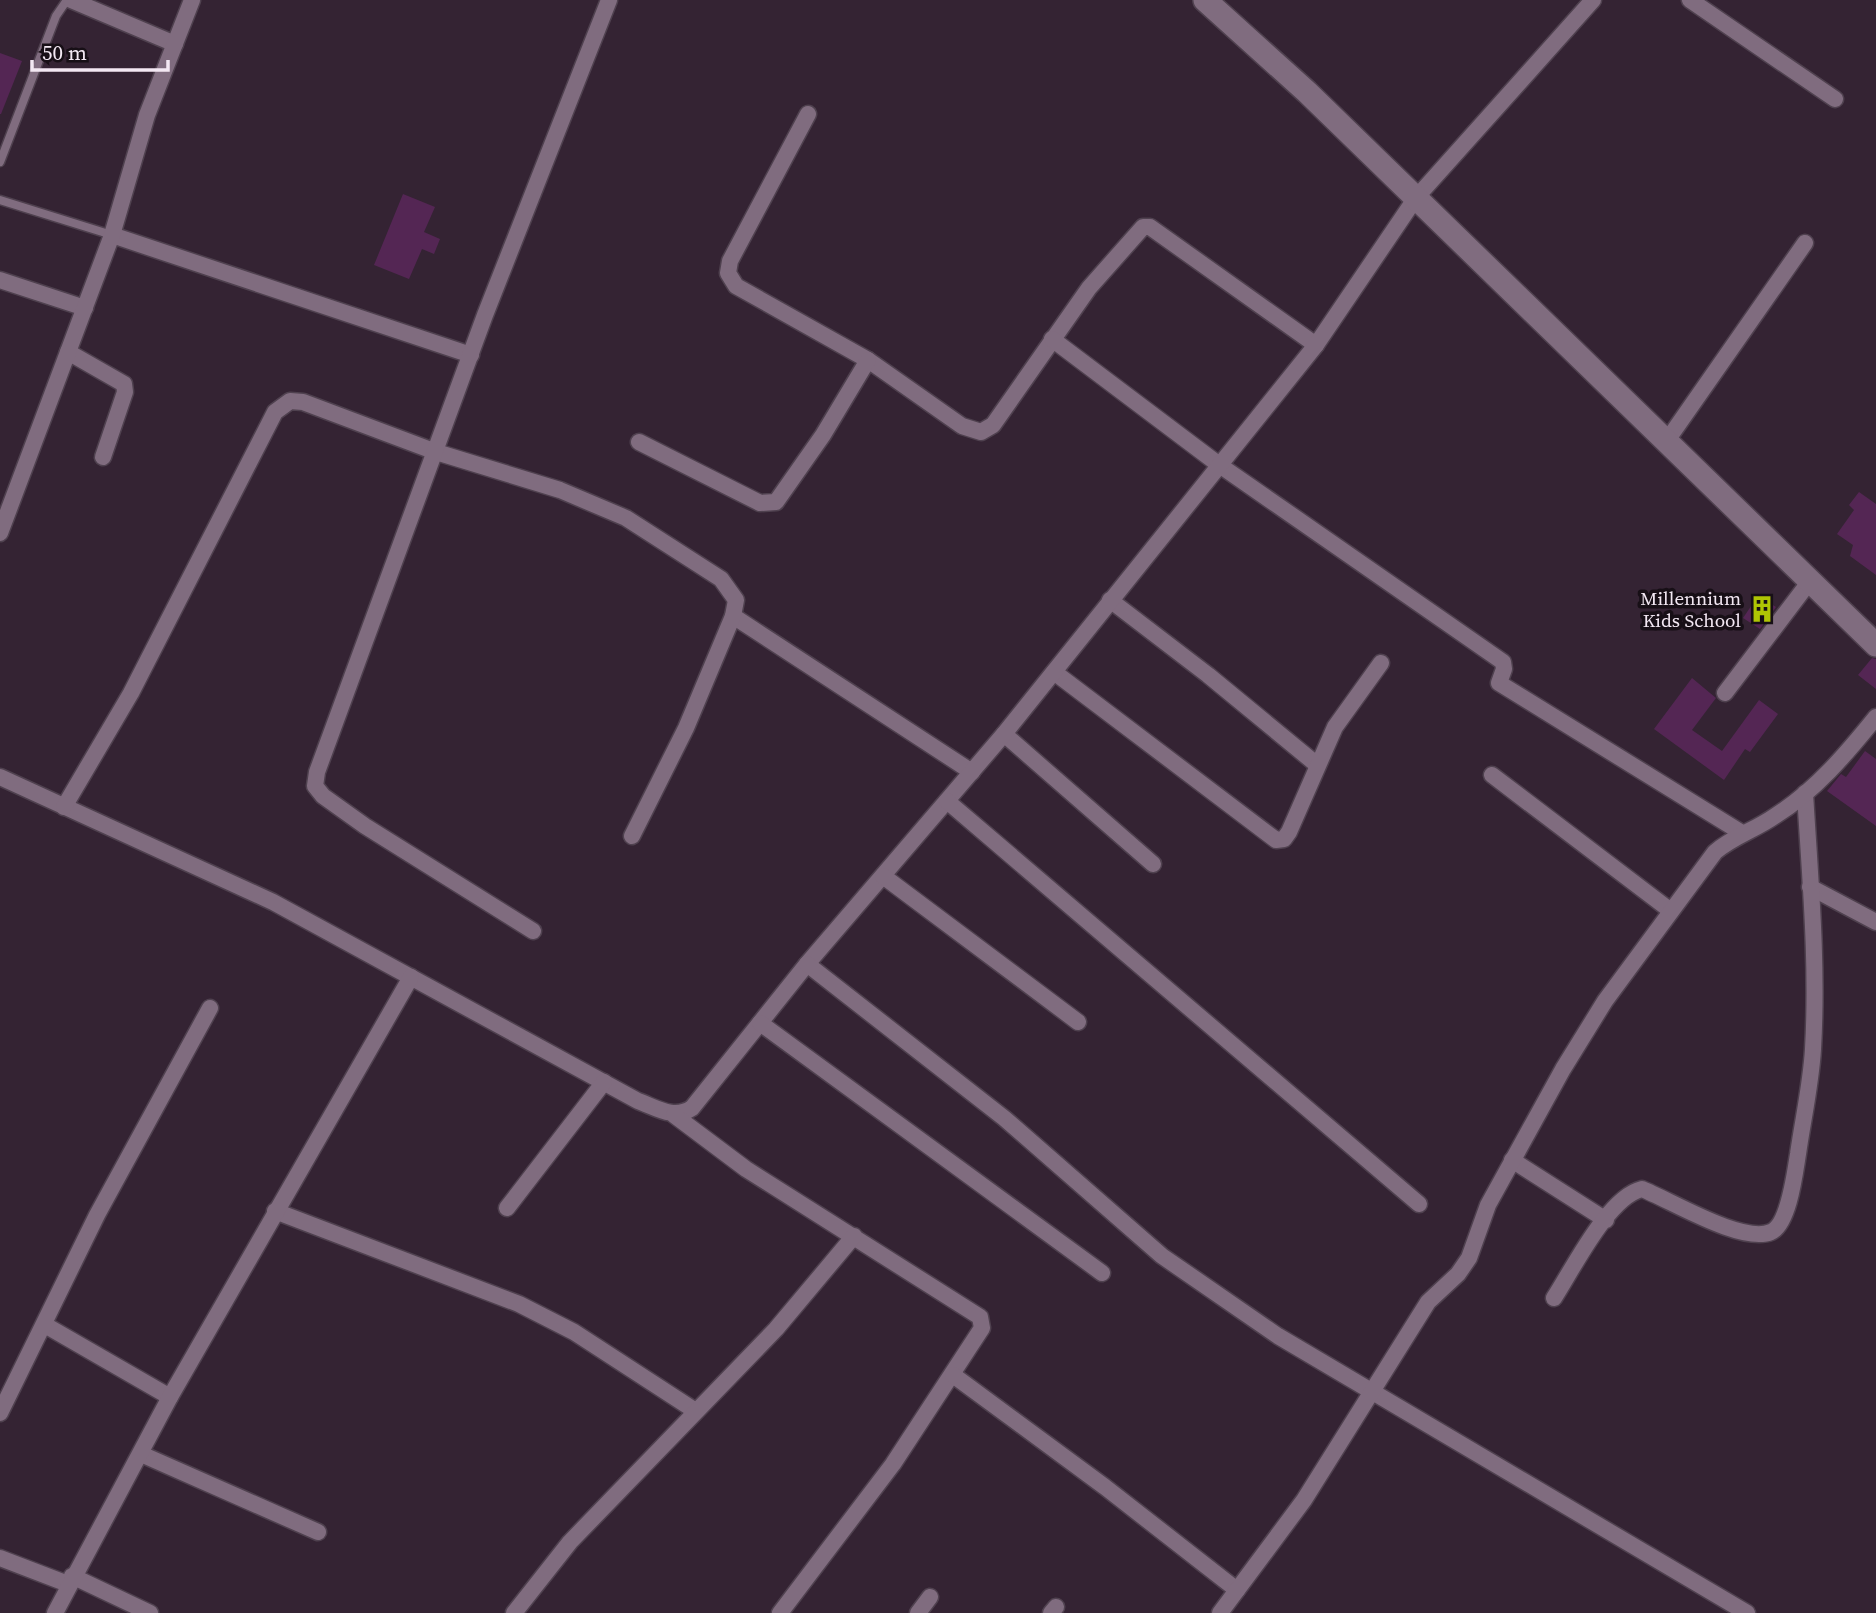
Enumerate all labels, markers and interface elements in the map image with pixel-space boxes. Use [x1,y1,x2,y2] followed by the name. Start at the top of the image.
[32,28,168,72] scale bar
[42,38,87,67] text: 50 m
[1640,585,1741,633] place label: Millennium Kids School
[1747,594,1777,624] building icon: Millennium Kids School

